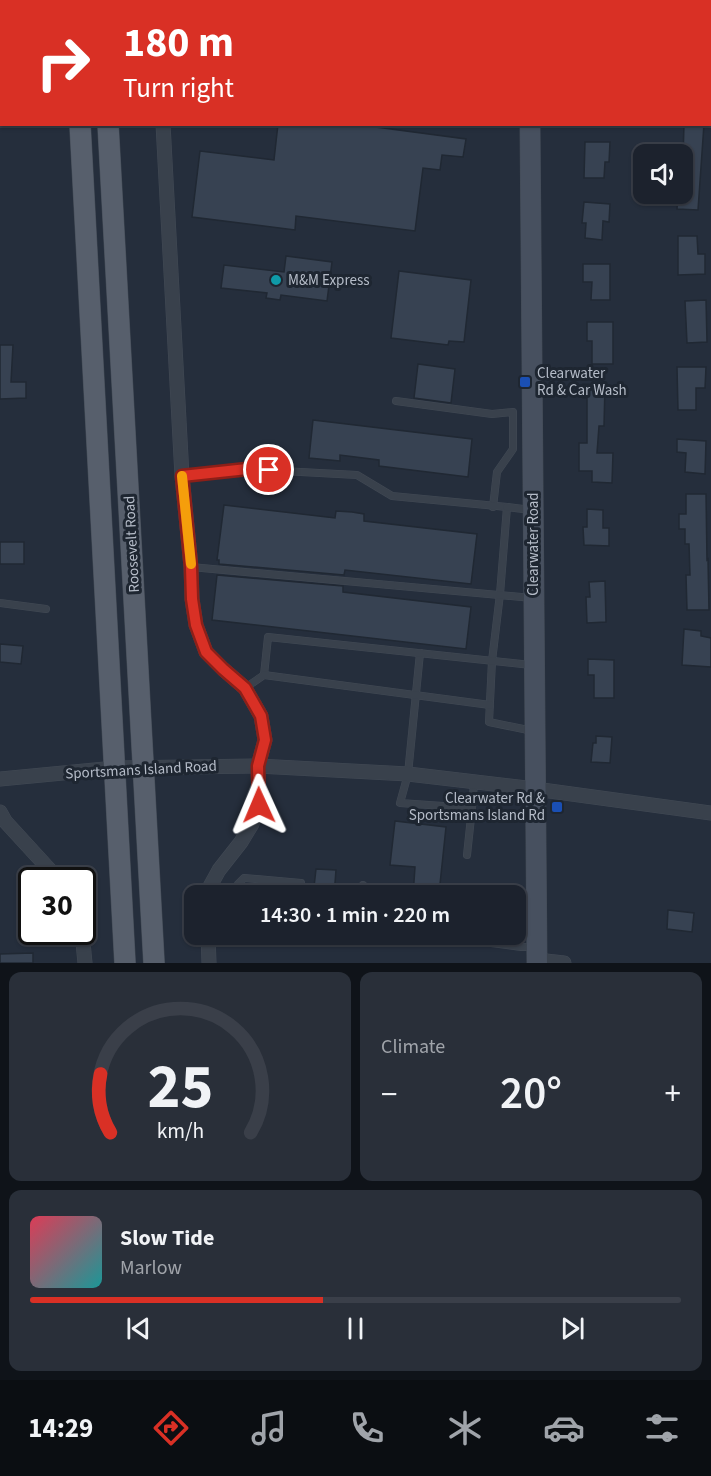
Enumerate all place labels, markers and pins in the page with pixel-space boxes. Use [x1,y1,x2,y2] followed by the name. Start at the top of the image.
[288,270,369,291] place label: M&M Express
[269,273,283,287] marker: M&M Express
[537,363,627,401] place label: Clearwater Rd & Car Wash
[518,375,532,389] marker: Clearwater Rd & Car Wash
[243,444,294,495] pin
[409,788,545,826] place label: Clearwater Rd & Sportsmans Island Rd
[550,800,564,814] marker: Clearwater Rd & Sportsmans Island Rd

